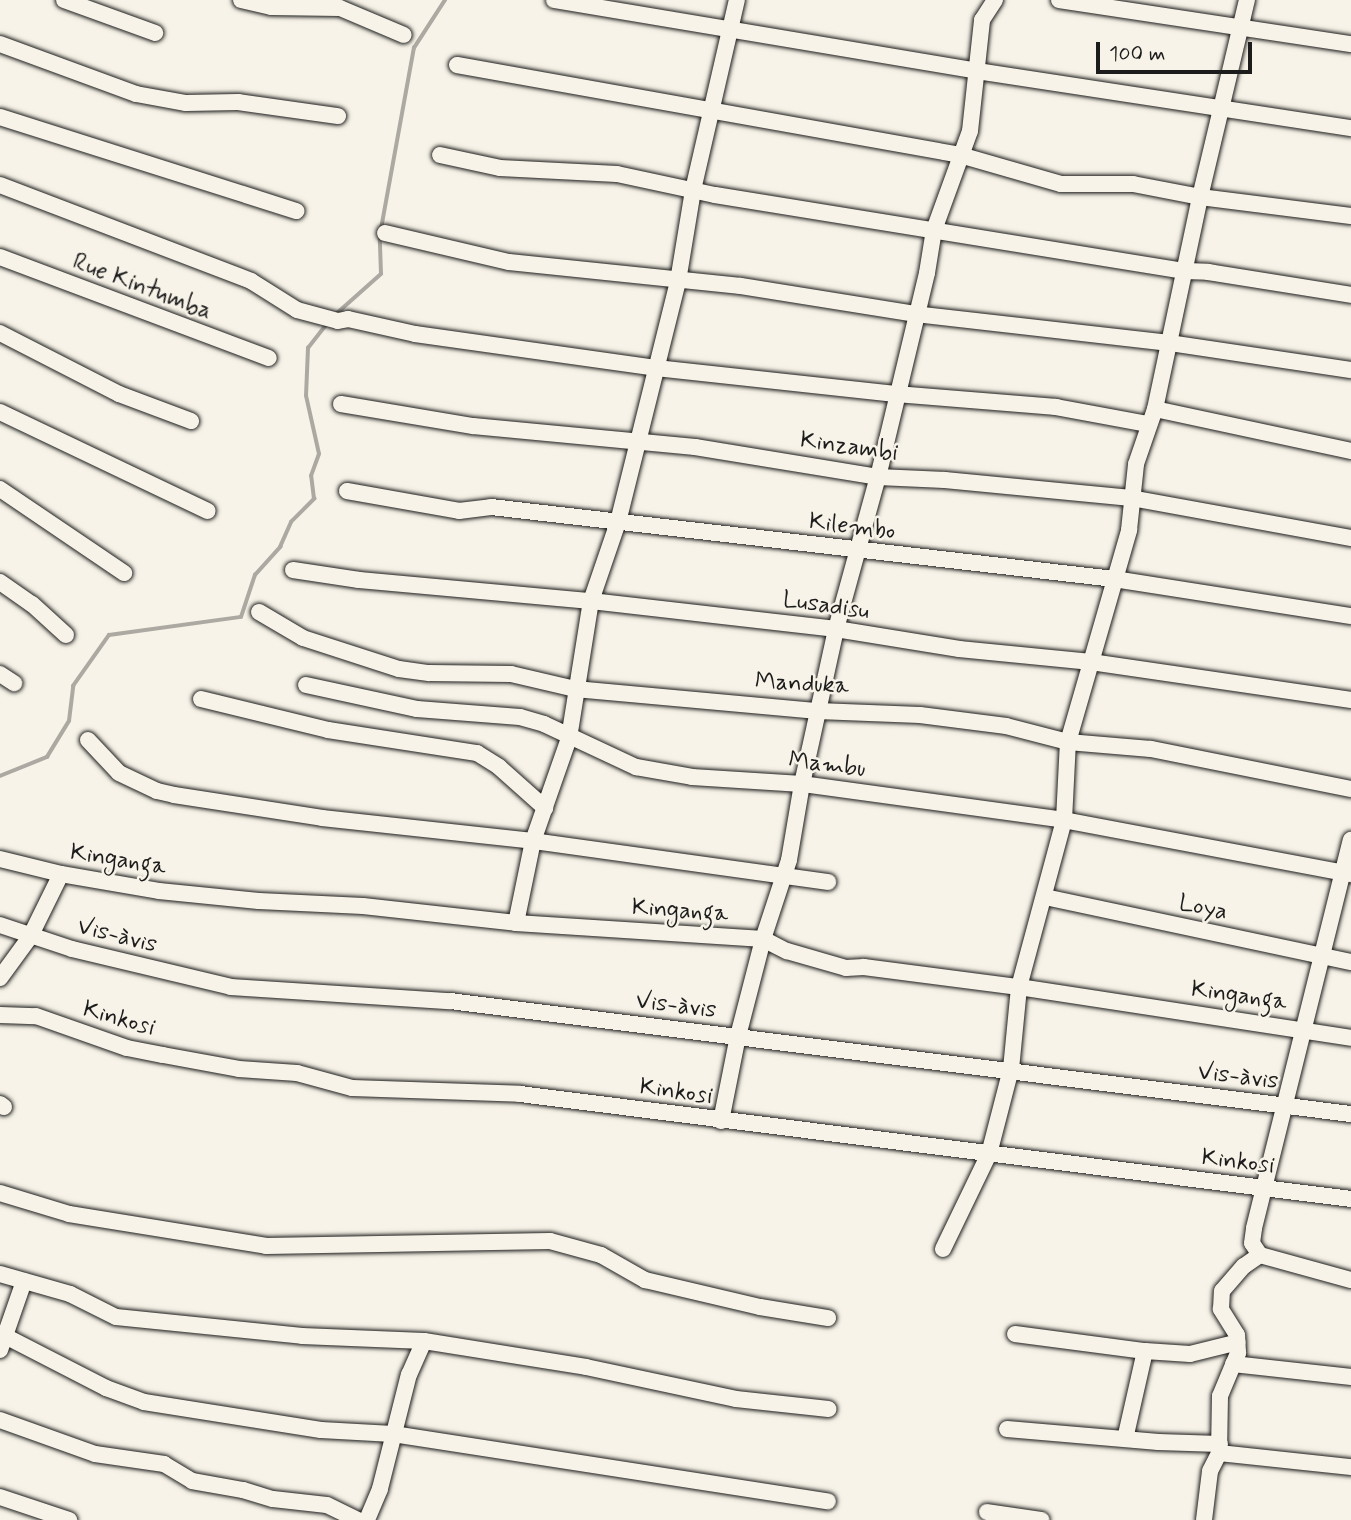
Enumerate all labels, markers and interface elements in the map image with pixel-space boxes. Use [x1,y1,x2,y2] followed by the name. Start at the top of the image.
[1099,28,1255,72] scale bar
[1109,40,1165,68] text: 100 m
[68,247,216,327] street label: Rue Kintumba
[798,426,900,468] street label: Kinzambi
[807,507,897,547] street label: Kilembo
[781,586,871,626] street label: Lusadisu
[754,667,850,701] street label: Manduka
[787,746,867,784] street label: Mambu
[68,838,168,882] street label: Kinganga
[1176,889,1230,927] street label: Loya
[631,893,729,929] street label: Kinganga
[74,912,160,960] street label: Vis-àvis
[1189,975,1289,1017] street label: Kinganga
[634,987,718,1025] street label: Vis-àvis
[80,995,158,1043] street label: Kinkosi
[1196,1058,1280,1096] street label: Vis-àvis
[637,1073,715,1111] street label: Kinkosi
[1200,1143,1276,1181] street label: Kinkosi

